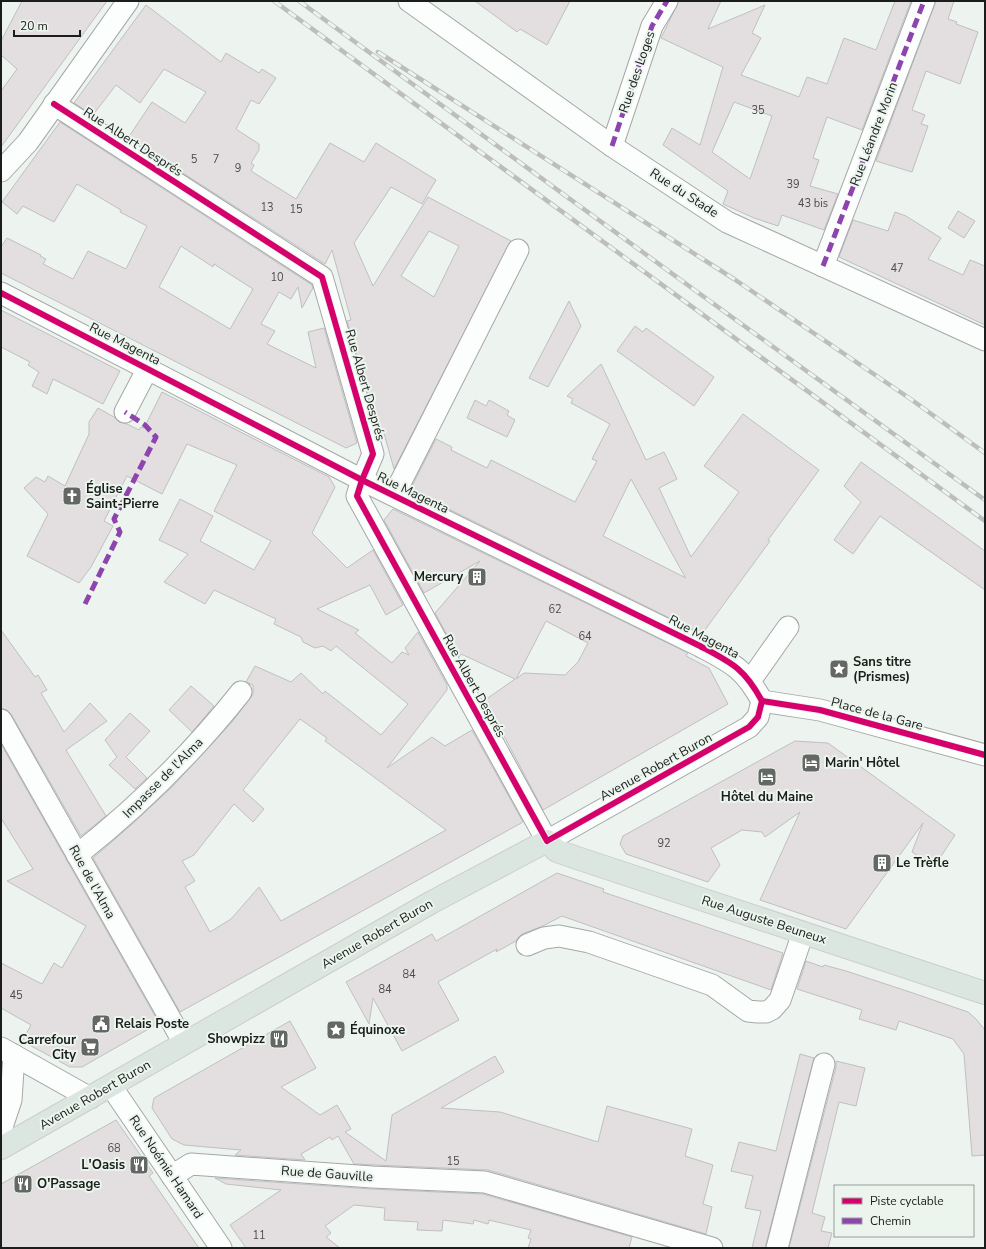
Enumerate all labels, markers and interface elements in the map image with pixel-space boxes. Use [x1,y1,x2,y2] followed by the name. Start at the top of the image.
[14,12,80,38] scale bar
[20,18,48,34] text: 20 m
[615,29,659,115] street label: Rue des Loges
[846,79,902,189] street label: Rue Léandre Morin
[80,103,186,181] street label: Rue Albert Després
[751,103,765,118] house number: 35
[191,152,198,167] house number: 5
[213,152,219,167] house number: 7
[235,161,241,176] house number: 9
[646,164,722,222] street label: Rue du Stade
[786,177,800,192] house number: 39
[798,196,828,211] house number: 43 bis
[260,200,274,215] house number: 13
[289,202,303,217] house number: 15
[890,261,904,276] house number: 47
[270,270,284,285] house number: 10
[86,318,164,370] street label: Rue Magenta
[340,327,390,443] street label: Rue Albert Després
[374,468,452,518] street label: Rue Magenta
[86,480,159,513] place label: Église Saint-Pierre
[61,485,83,507] church icon: Église Saint-Pierre
[466,566,488,588] building icon: Mercury
[414,568,463,586] place label: Mercury
[548,602,562,617] house number: 62
[666,611,742,663] street label: Rue Magenta
[578,629,592,644] house number: 64
[438,631,510,741] street label: Rue Albert Després
[853,653,911,686] place label: Sans titre (Prismes)
[828,658,850,680] place icon: Sans titre (Prismes)
[829,693,925,735] street label: Place de la Gare
[597,729,715,805] street label: Avenue Robert Buron
[119,734,207,822] street label: Impasse de l'Alma
[800,752,822,774] hotel icon: Marin' Hôtel
[825,754,901,772] place label: Marin' Hôtel
[756,766,778,788] hotel icon: Hôtel du Maine
[721,788,813,806] place label: Hôtel du Maine
[657,836,671,851] house number: 92
[64,842,120,922] street label: Rue de l'Alma
[871,852,893,874] building icon: Le Trèfle
[896,854,949,872] place label: Le Trèfle
[699,891,829,949] street label: Rue Auguste Beuneux
[318,895,436,973] street label: Avenue Robert Buron
[402,967,416,982] house number: 84
[378,982,392,997] house number: 84
[9,988,23,1003] house number: 45
[90,1013,112,1035] public building icon: Relais Poste
[115,1015,189,1033] place label: Relais Poste
[325,1019,347,1041] place icon: Équinoxe
[350,1021,405,1039] place label: Équinoxe
[268,1028,290,1050] restaurant icon: Showpizz
[207,1030,265,1048] place label: Showpizz
[19,1031,77,1064] place label: Carrefour City
[79,1036,101,1058] supermarket icon: Carrefour City
[36,1056,154,1134] street label: Avenue Robert Buron
[125,1112,207,1222] street label: Rue Noémie Hamard
[107,1141,121,1156] house number: 68
[128,1154,150,1176] restaurant icon: L'Oasis
[446,1154,460,1169] house number: 15
[81,1156,125,1174] place label: L'Oasis
[280,1162,374,1186] street label: Rue de Gauville
[12,1173,34,1195] restaurant icon: O'Passage
[37,1175,100,1193] place label: O'Passage
[834,1185,974,1237] legend
[870,1193,944,1209] text: Piste cyclable
[870,1213,911,1229] text: Chemin
[252,1228,266,1243] house number: 11

